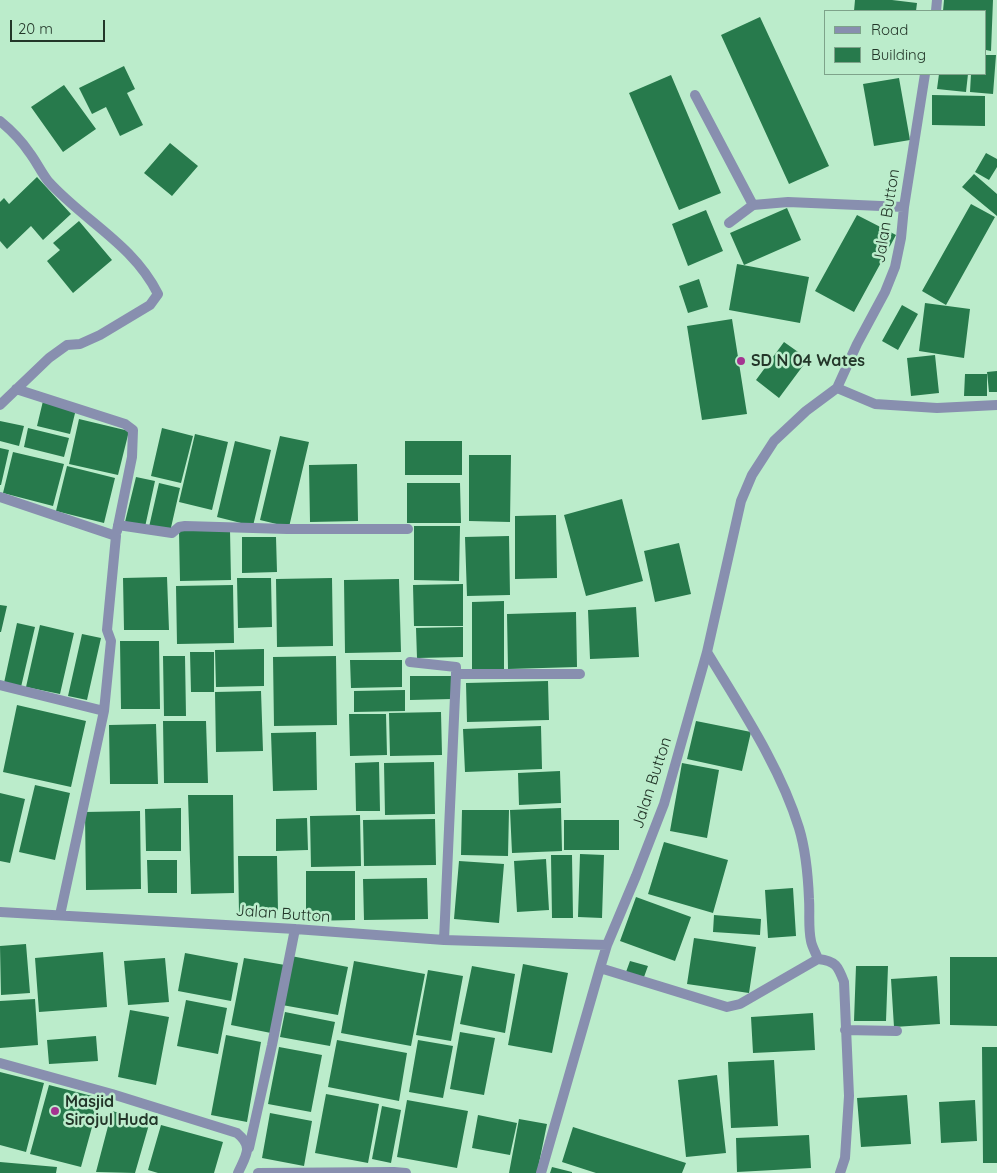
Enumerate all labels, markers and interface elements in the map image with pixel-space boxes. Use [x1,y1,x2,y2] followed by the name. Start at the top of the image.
[12,10,108,42] scale bar
[824,10,987,75] legend
[18,19,53,38] text: 20 m
[871,20,908,39] text: Road
[871,45,926,64] text: Building
[870,168,904,264] street label: Jalan Button
[751,351,865,371] place label: SD N 04 Wates
[735,355,747,367] marker: SD N 04 Wates
[628,735,676,831] street label: Jalan Button
[235,901,331,927] street label: Jalan Button
[65,1092,158,1130] place label: Masjid Sirojul Huda
[49,1105,61,1117] marker: Masjid Sirojul Huda

